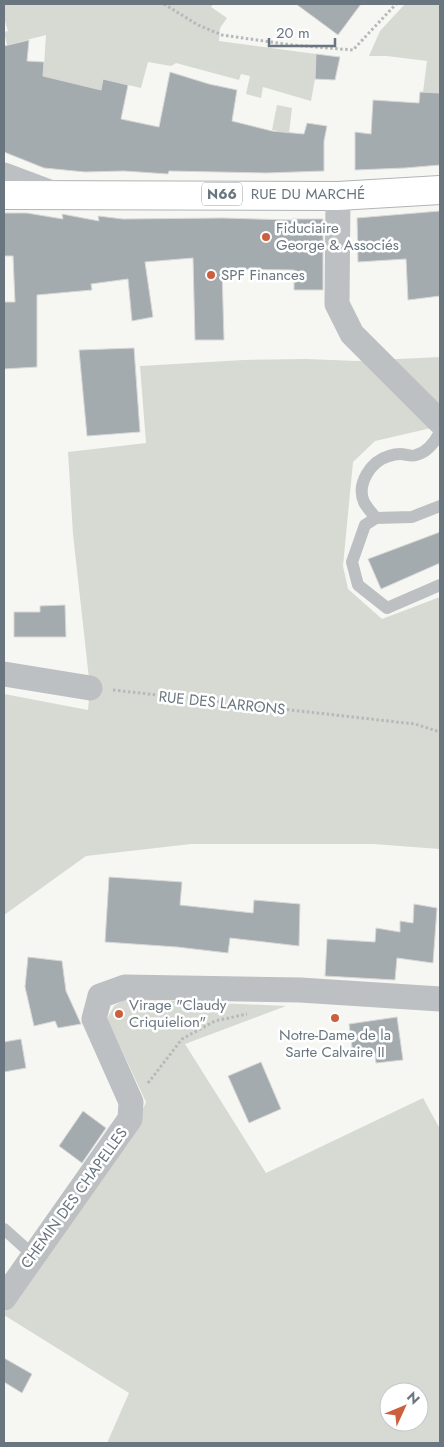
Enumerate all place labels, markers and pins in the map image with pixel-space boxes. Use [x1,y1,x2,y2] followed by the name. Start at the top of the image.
[276,217,399,256] place label: Fiduciaire George & Associés
[260,231,272,243] marker: Fiduciaire George & Associés
[221,264,305,286] place label: SPF Finances
[205,269,217,281] marker: SPF Finances
[129,994,227,1033] place label: Virage "Claudy Criquielion"
[113,1008,125,1020] marker: Virage "Claudy Criquielion"
[329,1012,341,1024] marker: Notre-Dame de la Sarte Calvaire II
[279,1024,391,1063] place label: Notre-Dame de la Sarte Calvaire II

